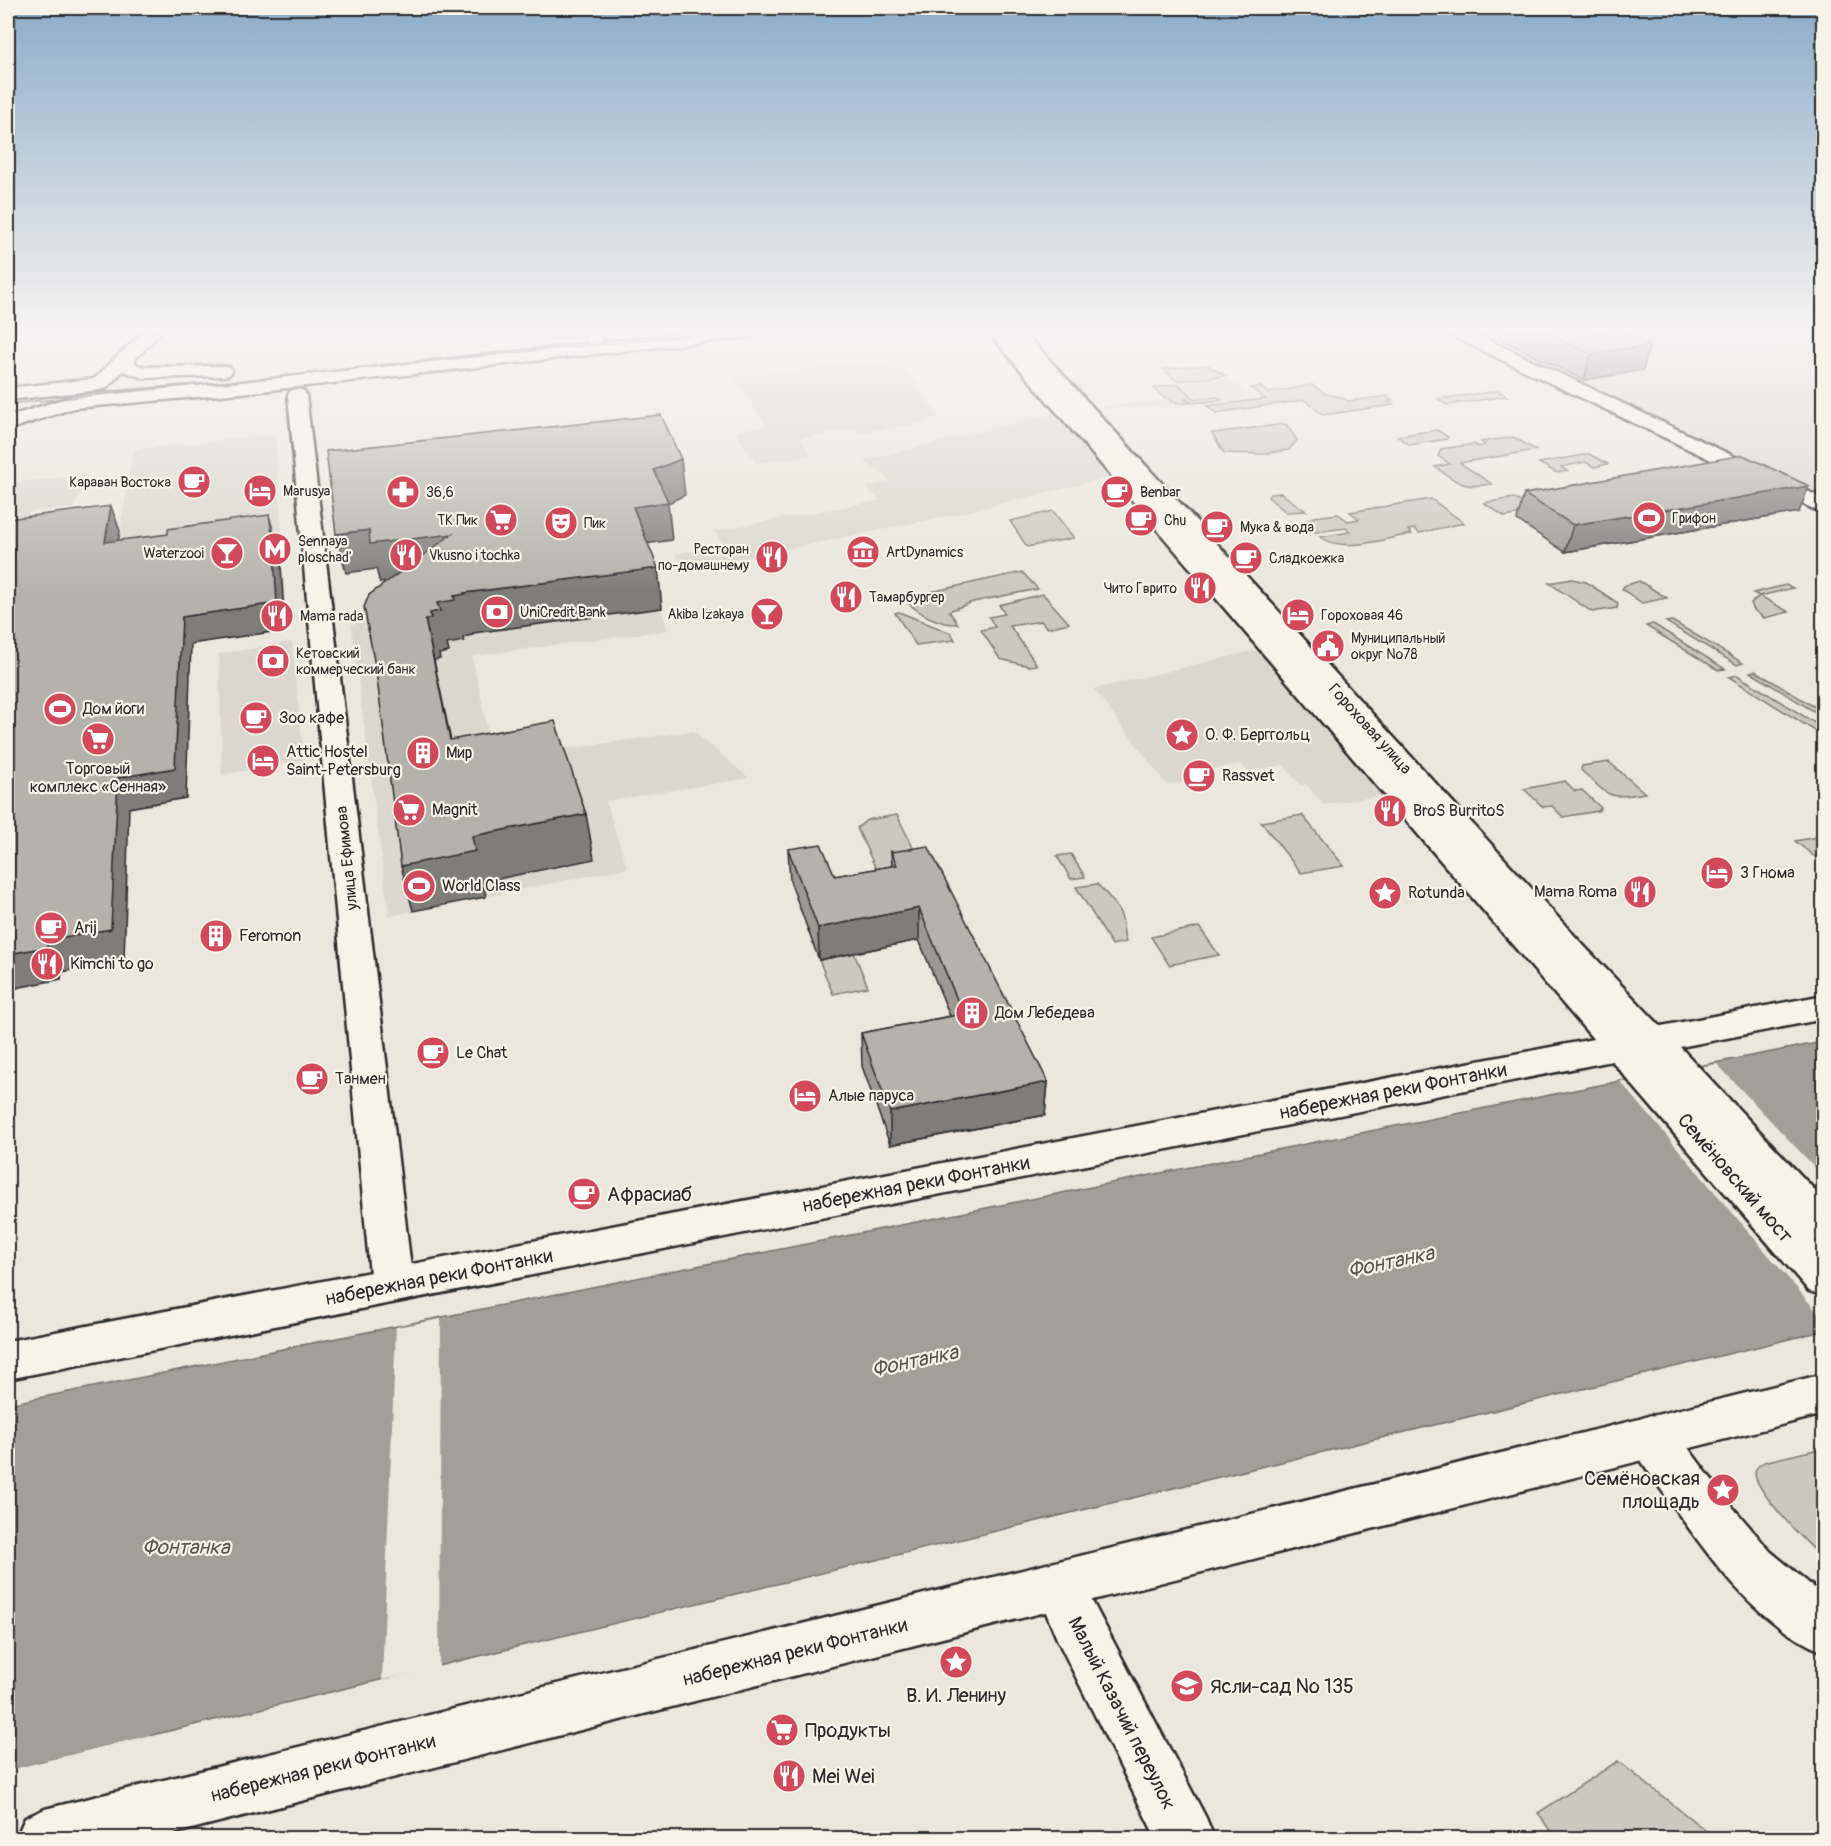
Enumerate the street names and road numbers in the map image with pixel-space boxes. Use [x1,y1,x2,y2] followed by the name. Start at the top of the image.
[1324,680,1416,778] street label: Гороховая улица
[332,805,363,912] street label: улица Ефимова
[1277,1057,1509,1125] street label: набережная реки Фонтанки
[1672,1108,1798,1248] street label: Семёновский мост
[800,1150,1032,1218] street label: набережная реки Фонтанки
[323,1243,555,1311] street label: набережная реки Фонтанки
[680,1612,910,1692] street label: набережная реки Фонтанки
[1062,1612,1182,1814] street label: Малый Казачий переулок
[208,1728,438,1808] street label: набережная реки Фонтанки

